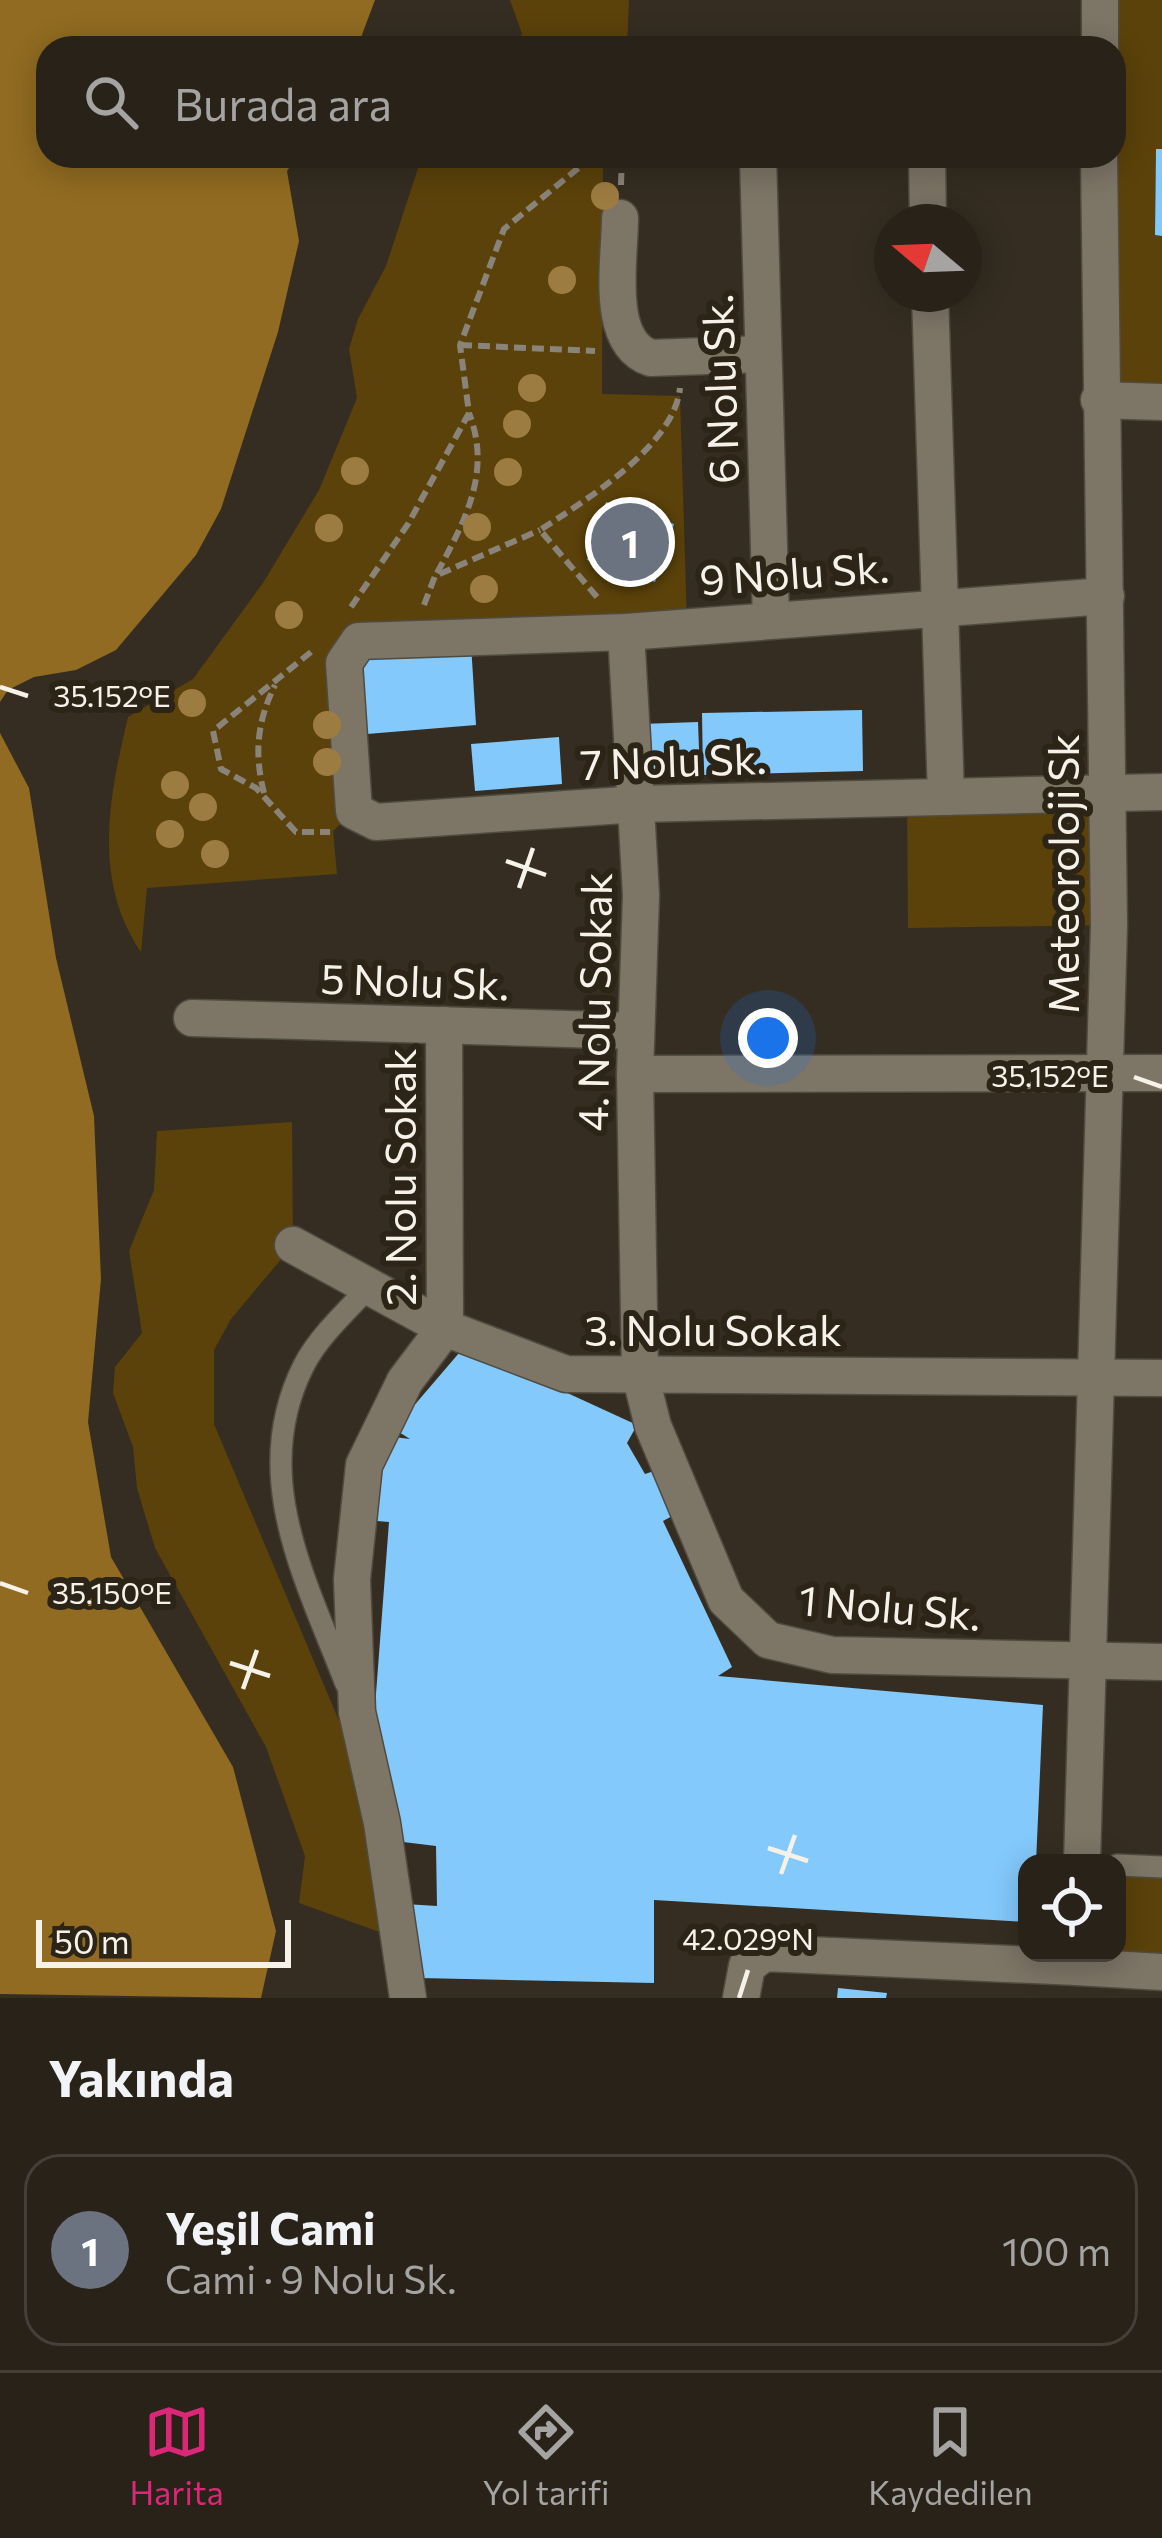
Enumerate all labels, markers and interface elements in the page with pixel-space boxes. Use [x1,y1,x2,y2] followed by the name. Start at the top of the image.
[36,36,1126,168] search box
[78,69,144,135] icon: search
[174,75,392,130] text: Burada ara
[874,204,982,312] north arrow
[690,293,748,485] street label: 6 Nolu Sk.
[591,497,669,587] pin: 1
[698,539,890,605] street label: 9 Nolu Sk.
[53,676,171,713] text: 35.152°E
[579,731,767,789] street label: 7 Nolu Sk.
[1036,734,1088,1014] street label: Meteoroloji Sk
[565,872,621,1132] street label: 4. Nolu Sokak
[320,951,510,1009] street label: 5 Nolu Sk.
[738,1008,798,1068] your location
[373,1048,425,1306] street label: 2. Nolu Sokak
[991,1056,1109,1093] text: 35.152°E
[584,1303,842,1355] street label: 3. Nolu Sokak
[797,1572,983,1640] street label: 1 Nolu Sk.
[52,1573,172,1610] text: 35.150°E
[1018,1854,1126,1962] map controls
[1018,1854,1126,1962] button: locate
[36,1914,291,1967] scale bar
[682,1919,814,1956] text: 42.029°N
[54,1920,130,1961] text: 50 m
[48,2045,234,2108] text: Yakında
[165,2199,376,2254] text: Yeşil Cami
[81,2226,99,2274] text: 1
[1002,2226,1111,2274] text: 100 m
[165,2254,457,2302] text: Cami · 9 Nolu Sk.
[129,2399,224,2512] tab: Harita
[483,2399,609,2512] tab: Yol tarifi
[868,2399,1033,2512] tab: Kaydedilen

